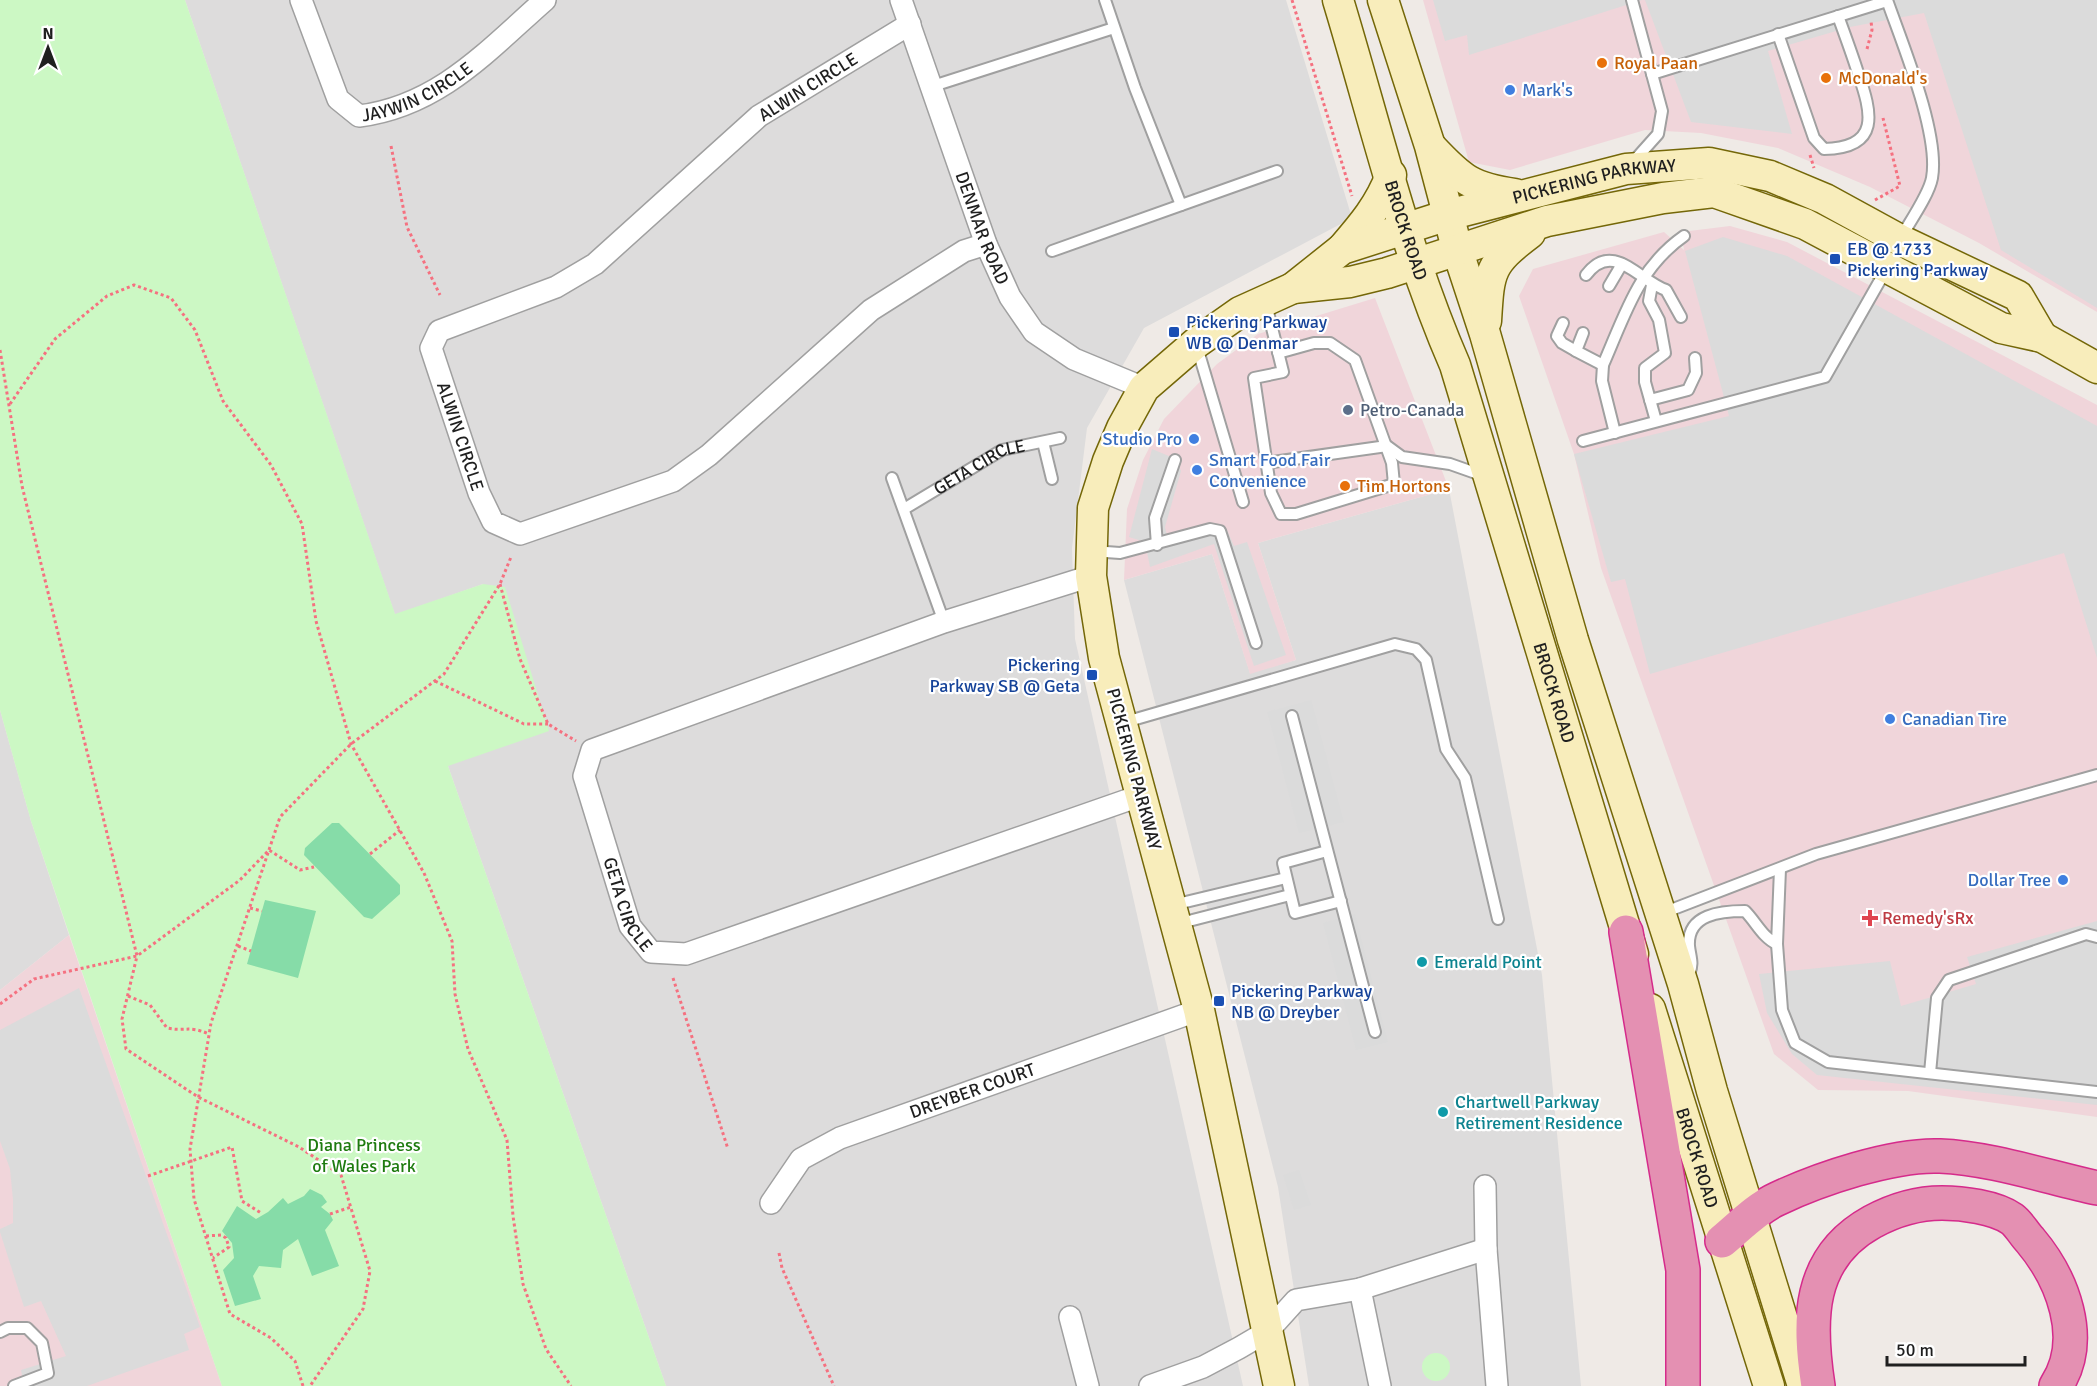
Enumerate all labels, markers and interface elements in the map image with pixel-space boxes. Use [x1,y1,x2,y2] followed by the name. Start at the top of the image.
[18,18,78,78] north arrow
[42,24,54,44] text: N
[754,48,862,126] street label: ALWIN CIRCLE
[1614,52,1698,74] place label: Royal Paan
[1595,56,1609,70] marker: Royal Paan
[360,57,477,127] street label: JAYWIN CIRCLE
[1838,67,1927,89] place label: McDonald's
[1819,71,1833,85] marker: McDonald's
[1522,79,1573,101] place label: Mark's
[1503,83,1517,97] marker: Mark's
[1510,154,1677,209] street label: PICKERING PARKWAY
[951,169,1014,288] street label: DENMAR ROAD
[1380,178,1432,283] street label: BROCK ROAD
[1847,238,1989,281] place label: EB @ 1733 Pickering Parkway
[1828,252,1842,266] marker: EB @ 1733 Pickering Parkway
[1186,311,1328,354] place label: Pickering Parkway WB @ Denmar
[1167,325,1181,339] marker: Pickering Parkway WB @ Denmar
[432,379,489,494] street label: ALWIN CIRCLE
[1360,399,1464,421] place label: Petro-Canada
[1341,403,1355,417] marker: Petro-Canada
[1103,428,1182,450] place label: Studio Pro
[1187,432,1201,446] marker: Studio Pro
[929,434,1027,500] street label: GETA CIRCLE
[1209,449,1331,492] place label: Smart Food Fair Convenience
[1190,463,1204,477] marker: Smart Food Fair Convenience
[1357,475,1451,497] place label: Tim Hortons
[1338,479,1352,493] marker: Tim Hortons
[1529,640,1580,746] street label: BROCK ROAD
[929,654,1080,697] place label: Pickering Parkway SB @ Geta
[1085,668,1099,682] marker: Pickering Parkway SB @ Geta
[1102,686,1166,852] street label: PICKERING PARKWAY
[1902,708,2007,730] place label: Canadian Tire
[1883,712,1897,726] marker: Canadian Tire
[599,854,657,956] street label: GETA CIRCLE
[1968,869,2051,891] place label: Dollar Tree
[2056,873,2070,887] marker: Dollar Tree
[1882,907,1974,929] place label: Remedy'sRx
[1863,911,1877,925] marker: Remedy'sRx
[1434,951,1542,973] place label: Emerald Point
[1415,955,1429,969] marker: Emerald Point
[1231,980,1373,1023] place label: Pickering Parkway NB @ Dreyber
[1212,994,1226,1008] marker: Pickering Parkway NB @ Dreyber
[907,1058,1038,1123] street label: DREYBER COURT
[1455,1091,1623,1134] place label: Chartwell Parkway Retirement Residence
[1436,1105,1450,1119] marker: Chartwell Parkway Retirement Residence
[1671,1105,1723,1211] street label: BROCK ROAD
[307,1134,421,1177] park label: Diana Princess of Wales Park
[1887,1329,2025,1367] scale bar
[1896,1339,1934,1361] text: 50 m

